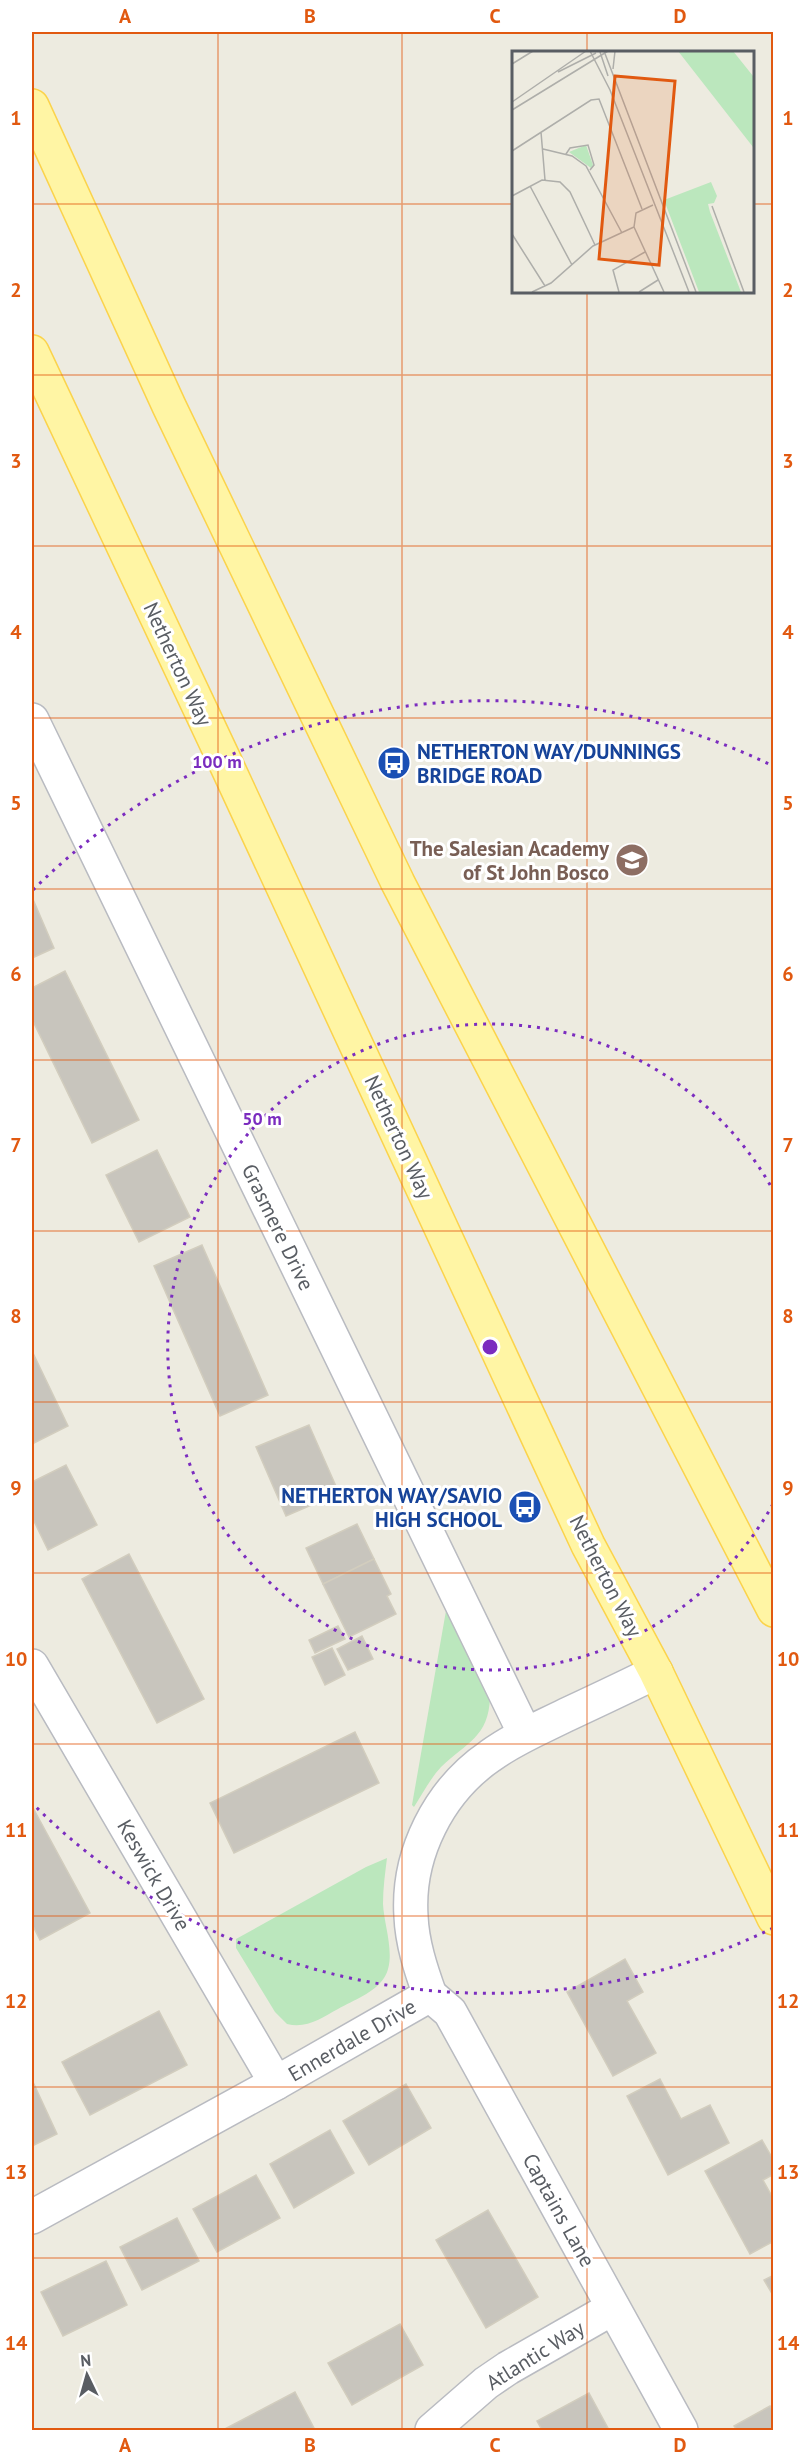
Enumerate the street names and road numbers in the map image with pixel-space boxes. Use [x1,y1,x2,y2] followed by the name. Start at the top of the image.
[138,598,219,730] street label: Netherton Way
[359,1071,440,1203] street label: Netherton Way
[236,1159,320,1295] street label: Grasmere Drive
[564,1510,648,1642] street label: Netherton Way
[111,1815,197,1935] street label: Keswick Drive
[283,1993,421,2087] street label: Ennerdale Drive
[517,2149,601,2271] street label: Captains Lane
[481,2314,589,2396] street label: Atlantic Way

